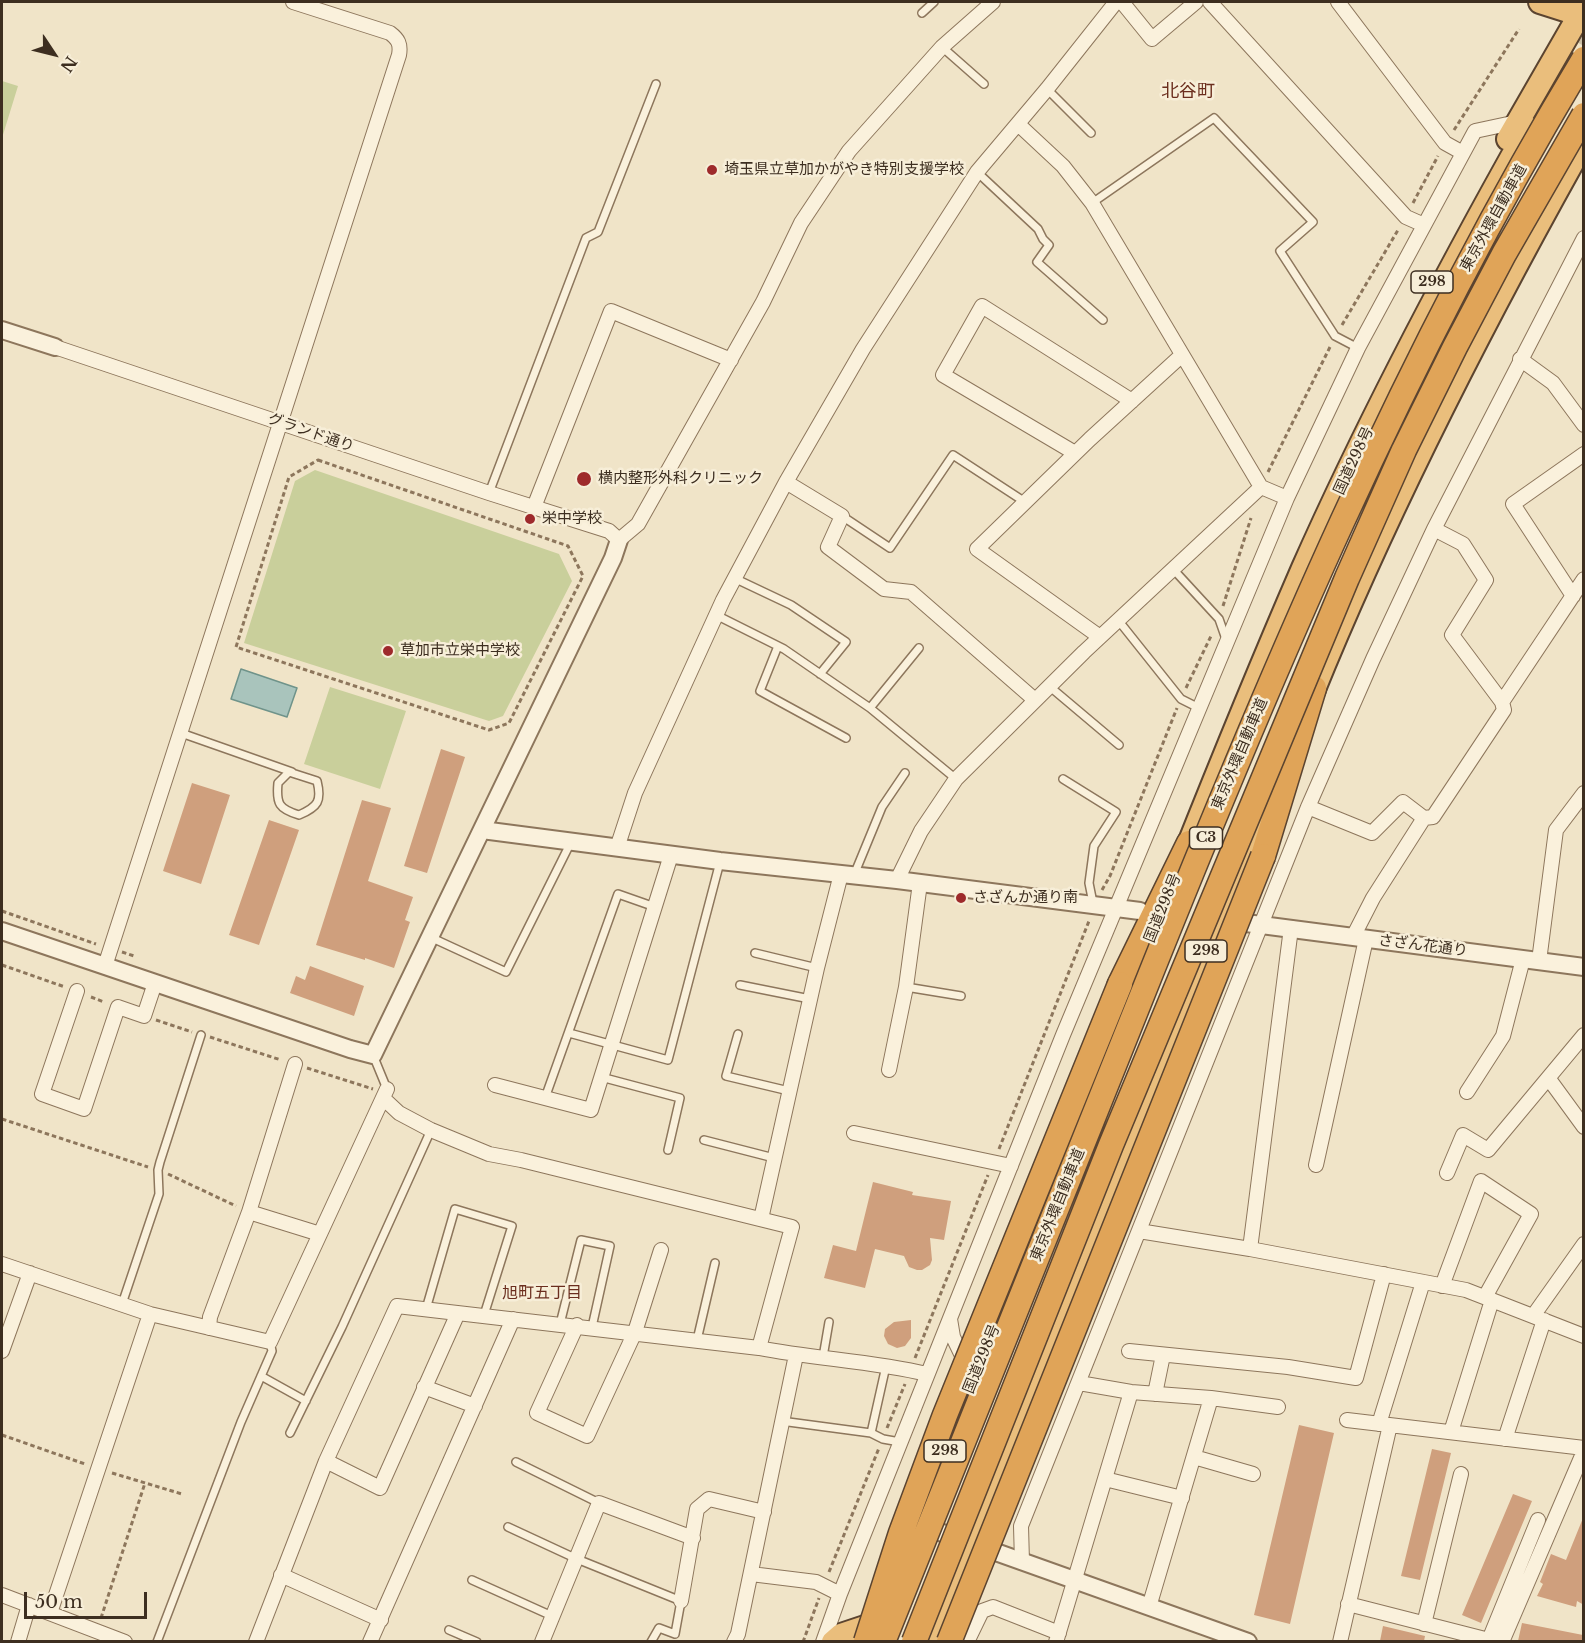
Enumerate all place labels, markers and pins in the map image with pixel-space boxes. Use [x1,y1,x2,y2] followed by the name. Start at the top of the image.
[724,161,964,179] place label: 埼玉県立草加かがやき特別支援学校
[705,163,719,177] marker: 埼玉県立草加かがやき特別支援学校
[575,470,593,488] marker: 横内整形外科クリニック
[598,470,763,488] place label: 横内整形外科クリニック
[542,510,602,528] place label: 栄中学校
[523,512,537,526] marker: 栄中学校
[400,642,520,660] place label: 草加市立栄中学校
[381,644,395,658] marker: 草加市立栄中学校
[973,889,1078,907] place label: さざんか通り南
[954,891,968,905] marker: さざんか通り南

